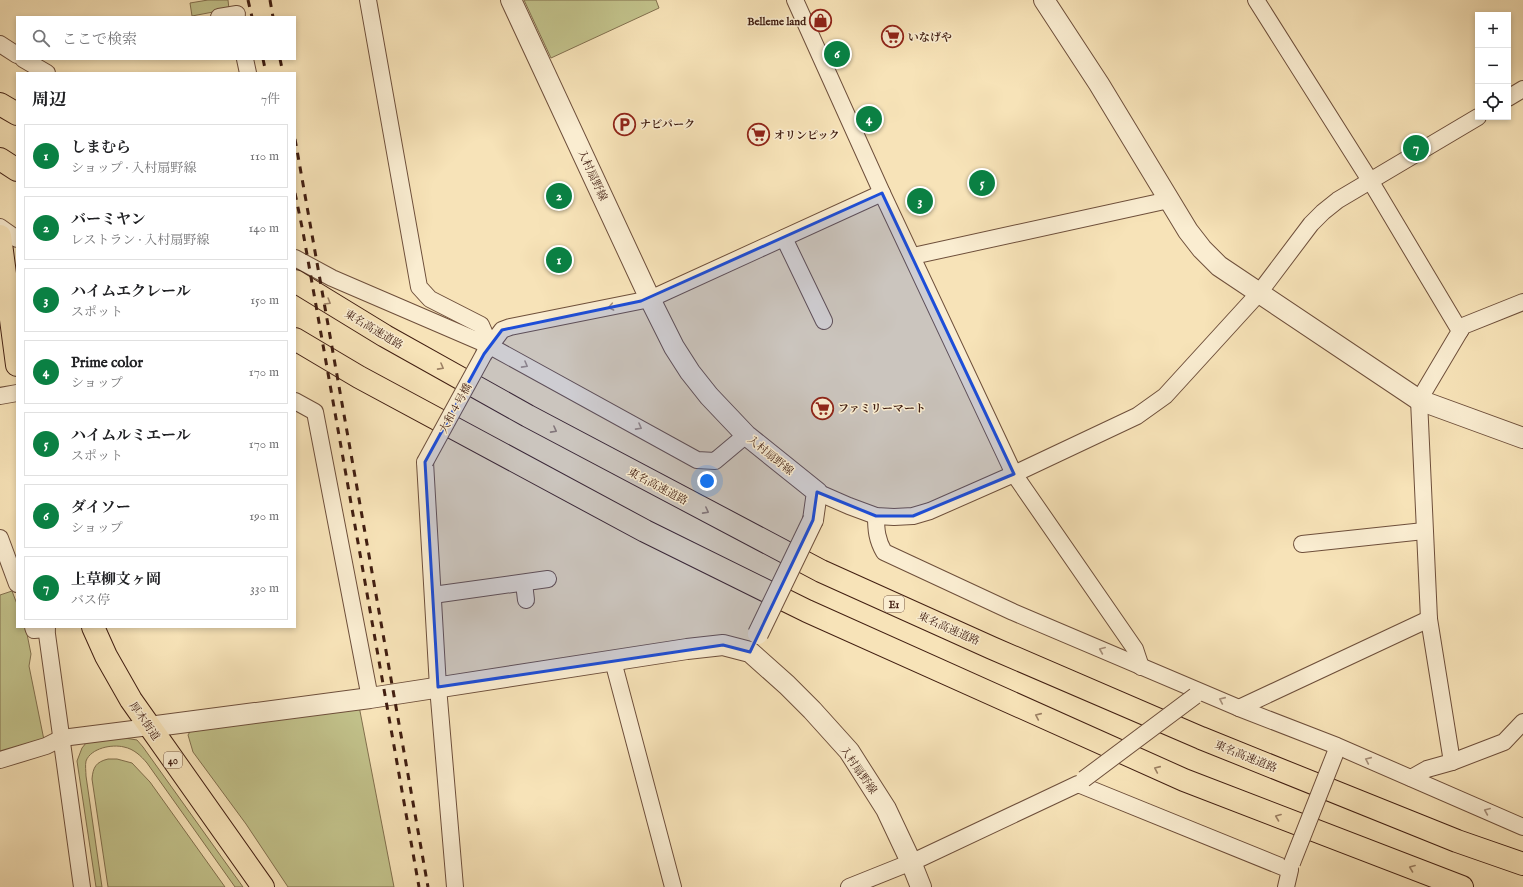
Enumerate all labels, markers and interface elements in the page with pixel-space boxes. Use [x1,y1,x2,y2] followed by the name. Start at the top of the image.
[808,8,834,34] shop icon: Belleme land
[1475,12,1511,120] map controls
[1475,12,1511,48] button: +
[747,15,807,29] place label: Belleme land
[16,16,296,60] search box
[880,24,906,50] supermarket icon: いなげや
[30,27,52,49] icon: search
[62,30,137,49] text: ここで検索
[908,31,952,45] place label: いなげや
[824,39,850,69] pin: 6
[1475,48,1511,84] button: −
[1475,84,1511,120] button: locate
[32,90,66,111] text: 周辺
[261,91,280,108] text: 7件
[856,104,882,134] pin: 4
[612,111,638,137] parking icon: ナビパーク
[640,118,695,132] place label: ナビパーク
[746,122,772,148] supermarket icon: オリンピック
[774,129,840,143] place label: オリンピック
[1403,133,1429,163] pin: 7
[71,138,131,157] text: しまむら
[44,148,48,165] text: 1
[250,148,279,165] text: 110 m
[574,148,610,203] street label: 入村扇野線
[71,160,196,177] text: ショップ · 入村扇野線
[969,168,995,198] pin: 5
[546,181,572,211] pin: 2
[907,186,933,216] pin: 3
[71,210,146,229] text: バーミヤン
[43,220,49,237] text: 2
[249,220,279,237] text: 140 m
[71,232,209,249] text: レストラン · 入村扇野線
[546,245,572,275] pin: 1
[71,282,191,301] text: ハイムエクレール
[44,292,48,309] text: 3
[250,292,279,309] text: 150 m
[324,297,331,304] one-way arrow
[608,302,615,310] one-way arrow
[71,304,123,321] text: スポット
[342,307,405,353] street label: 東名高速道路
[71,353,143,372] text: Prime color
[520,360,528,368] one-way arrow
[436,363,444,370] one-way arrow
[43,364,49,381] text: 4
[249,364,279,381] text: 170 m
[71,375,123,392] text: ショップ
[436,381,475,436] street label: 大和４号橋
[809,395,835,421] supermarket icon: ファミリーマート
[838,402,926,416] place label: ファミリーマート
[634,423,642,430] one-way arrow
[550,425,558,433] one-way arrow
[71,426,191,445] text: ハイムルミエール
[745,433,796,479] street label: 入村扇野線
[44,436,48,453] text: 5
[249,436,279,453] text: 170 m
[71,448,123,465] text: スポット
[625,465,690,509] street label: 東名高速道路
[697,471,717,491] your location
[71,498,131,517] text: ダイソー
[702,506,709,514] one-way arrow
[43,508,49,525] text: 6
[249,508,279,525] text: 190 m
[71,520,123,537] text: ショップ
[71,570,161,589] text: 上草柳文ヶ岡
[43,580,49,597] text: 7
[250,580,279,597] text: 330 m
[71,592,110,609] text: バス停
[884,596,904,612] road number: E1
[916,609,982,649] street label: 東名高速道路
[1098,647,1106,655] one-way arrow
[1218,697,1226,705] one-way arrow
[126,700,163,744] street label: 厚木街道
[1035,712,1042,720] one-way arrow
[1212,738,1279,776] street label: 東名高速道路
[837,744,880,797] street label: 入村扇野線
[164,752,182,768] road number: 40
[1364,756,1371,764] one-way arrow
[1154,765,1161,773] one-way arrow
[1484,808,1491,816] one-way arrow
[1274,813,1281,821] one-way arrow
[1409,865,1416,873] one-way arrow

